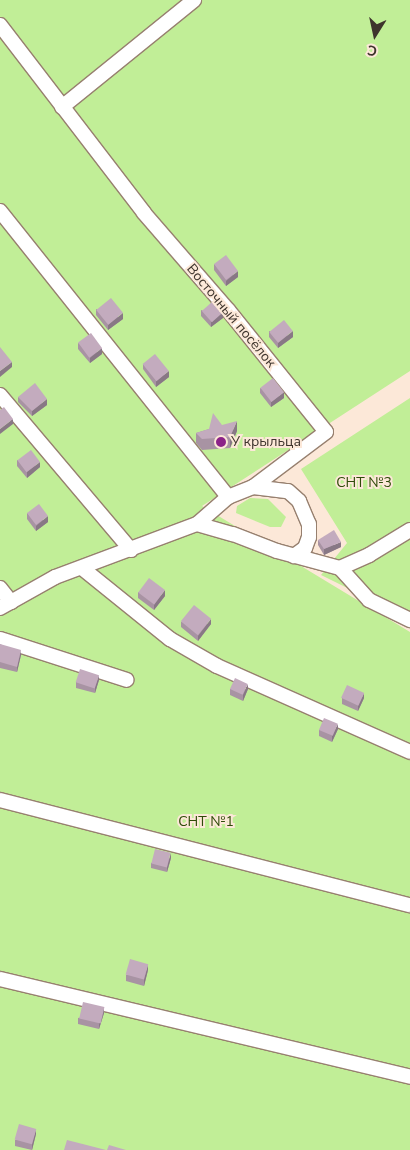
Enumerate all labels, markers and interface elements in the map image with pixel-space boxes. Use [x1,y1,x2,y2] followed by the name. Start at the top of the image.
[350,10,400,60] north arrow
[366,40,379,60] text: С
[183,261,279,371] street label: Восточный посёлок
[231,434,301,450] place label: У крыльца
[215,436,227,448] marker: У крыльца
[336,475,392,491] park label: СНТ №3
[178,814,234,830] park label: СНТ №1

